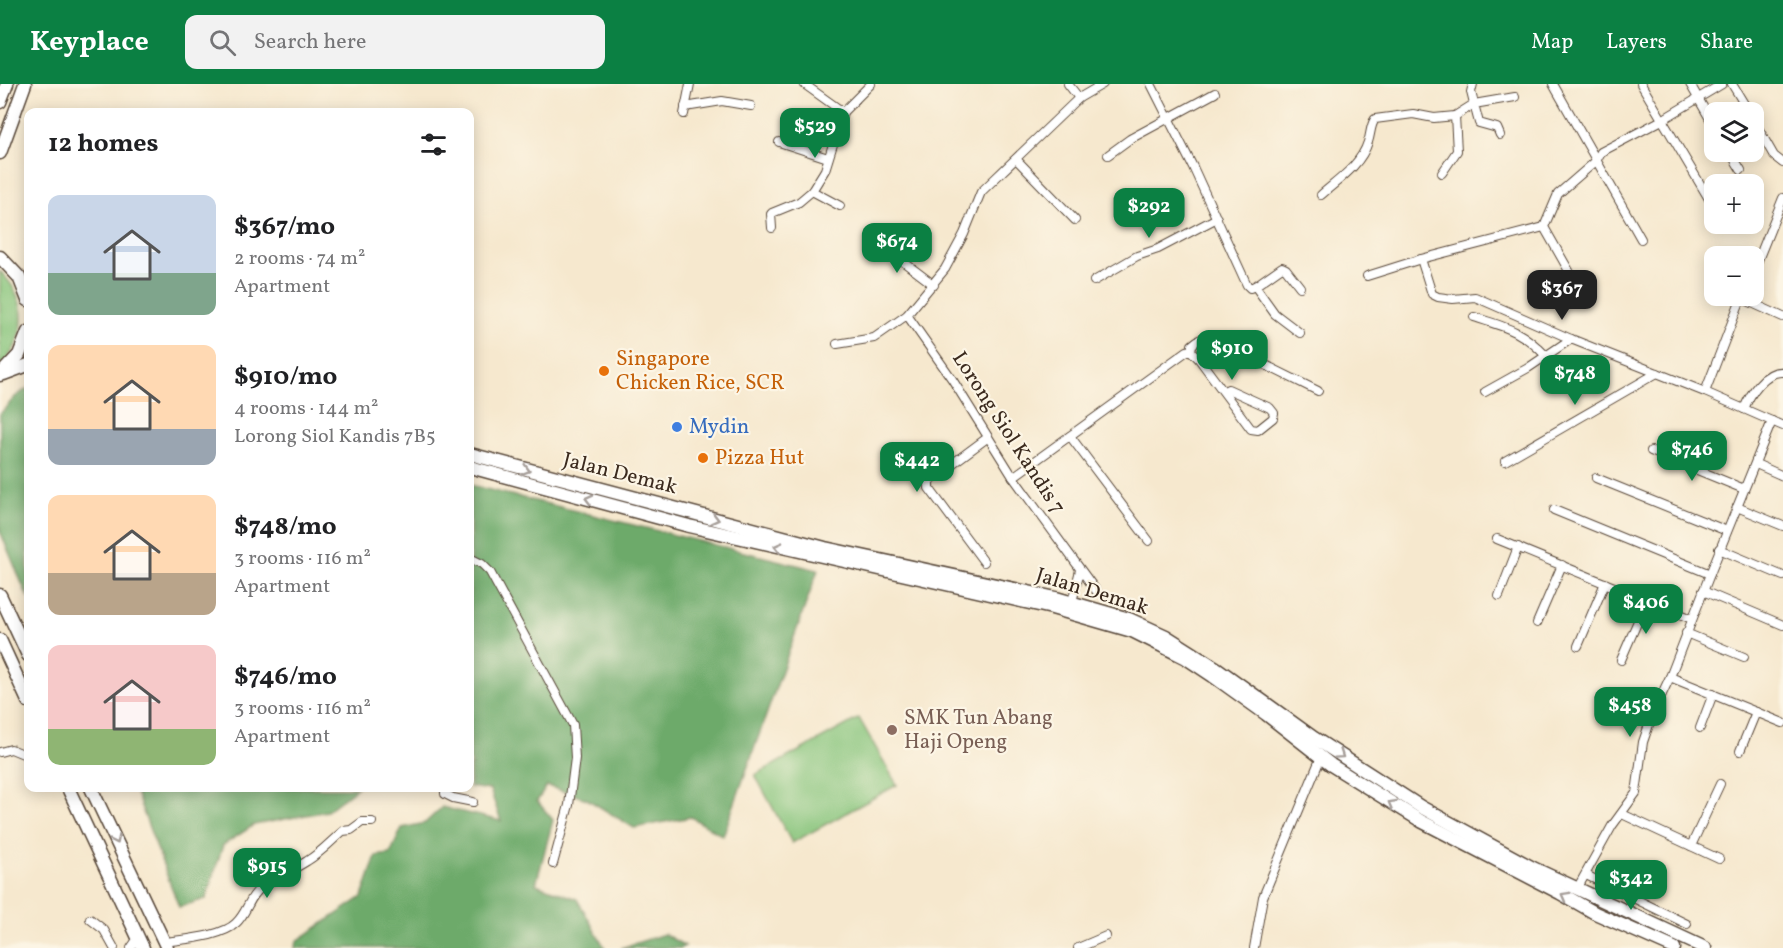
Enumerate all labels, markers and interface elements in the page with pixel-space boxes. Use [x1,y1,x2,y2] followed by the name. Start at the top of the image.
[185,15,605,69] search box
[30,23,149,62] text: Keyplace
[206,26,239,59] icon: search
[254,27,366,58] text: Search here
[1531,28,1573,57] text: Map
[1606,28,1667,57] text: Layers
[1700,28,1753,57] text: Share
[1704,102,1764,306] map controls
[1704,102,1764,162] button: layers
[779,108,851,159] pin: $529
[794,113,836,141] text: $529
[48,126,159,162] text: 12 homes
[417,128,450,161] icon: filters
[1704,174,1764,234] button: +
[1113,188,1185,239] pin: $292
[1128,193,1170,221] text: $292
[234,209,335,245] text: $367/mo
[96,219,168,291] icon: home
[861,223,933,274] pin: $674
[876,228,918,256] text: $674
[234,245,365,273] text: 2 rooms · 74 m²
[1704,246,1764,306] button: −
[1526,270,1598,321] pin: $367
[234,273,330,301] text: Apartment
[1541,275,1583,303] text: $367
[1196,330,1268,381] pin: $910
[1211,335,1253,363] text: $910
[616,345,785,398] place label: Singapore Chicken Rice, SCR
[945,346,1071,520] street label: Lorong Siol Kandis 7
[1539,355,1611,406] pin: $748
[234,359,337,395] text: $910/mo
[1554,360,1596,388] text: $748
[597,364,611,378] marker: Singapore Chicken Rice, SCR
[96,369,168,441] icon: home
[234,395,379,423] text: 4 rooms · 144 m²
[689,413,749,442] place label: Mydin
[670,420,684,434] marker: Mydin
[234,423,436,451] text: Lorong Siol Kandis 7B5
[1656,431,1728,482] pin: $746
[1671,436,1713,464] text: $746
[881,442,953,493] pin: $442
[715,444,804,473] place label: Pizza Hut
[560,446,681,502] street label: Jalan Demak
[894,447,940,475] text: $442
[696,451,710,465] marker: Pizza Hut
[520,463,531,475] one-way arrow
[584,494,595,506] one-way arrow
[234,509,337,545] text: $748/mo
[710,511,720,524] one-way arrow
[96,519,168,591] icon: home
[773,541,783,554] one-way arrow
[234,545,371,573] text: 3 rooms · 116 m²
[1032,561,1153,623] street label: Jalan Demak
[234,573,330,601] text: Apartment
[1610,584,1682,635] pin: $406
[1623,589,1669,617] text: $406
[234,659,337,695] text: $746/mo
[96,669,168,741] icon: home
[1594,687,1666,738] pin: $458
[1608,692,1652,720] text: $458
[234,695,371,723] text: 3 rooms · 116 m²
[904,704,1053,757] place label: SMK Tun Abang Haji Openg
[234,723,330,751] text: Apartment
[885,723,899,737] marker: SMK Tun Abang Haji Openg
[1334,748,1344,760] one-way arrow
[1388,800,1399,812] one-way arrow
[109,834,121,845] one-way arrow
[231,848,303,899] pin: $915
[247,853,287,881] text: $915
[1595,860,1667,911] pin: $342
[1609,865,1653,893] text: $342
[1561,892,1571,903] one-way arrow

